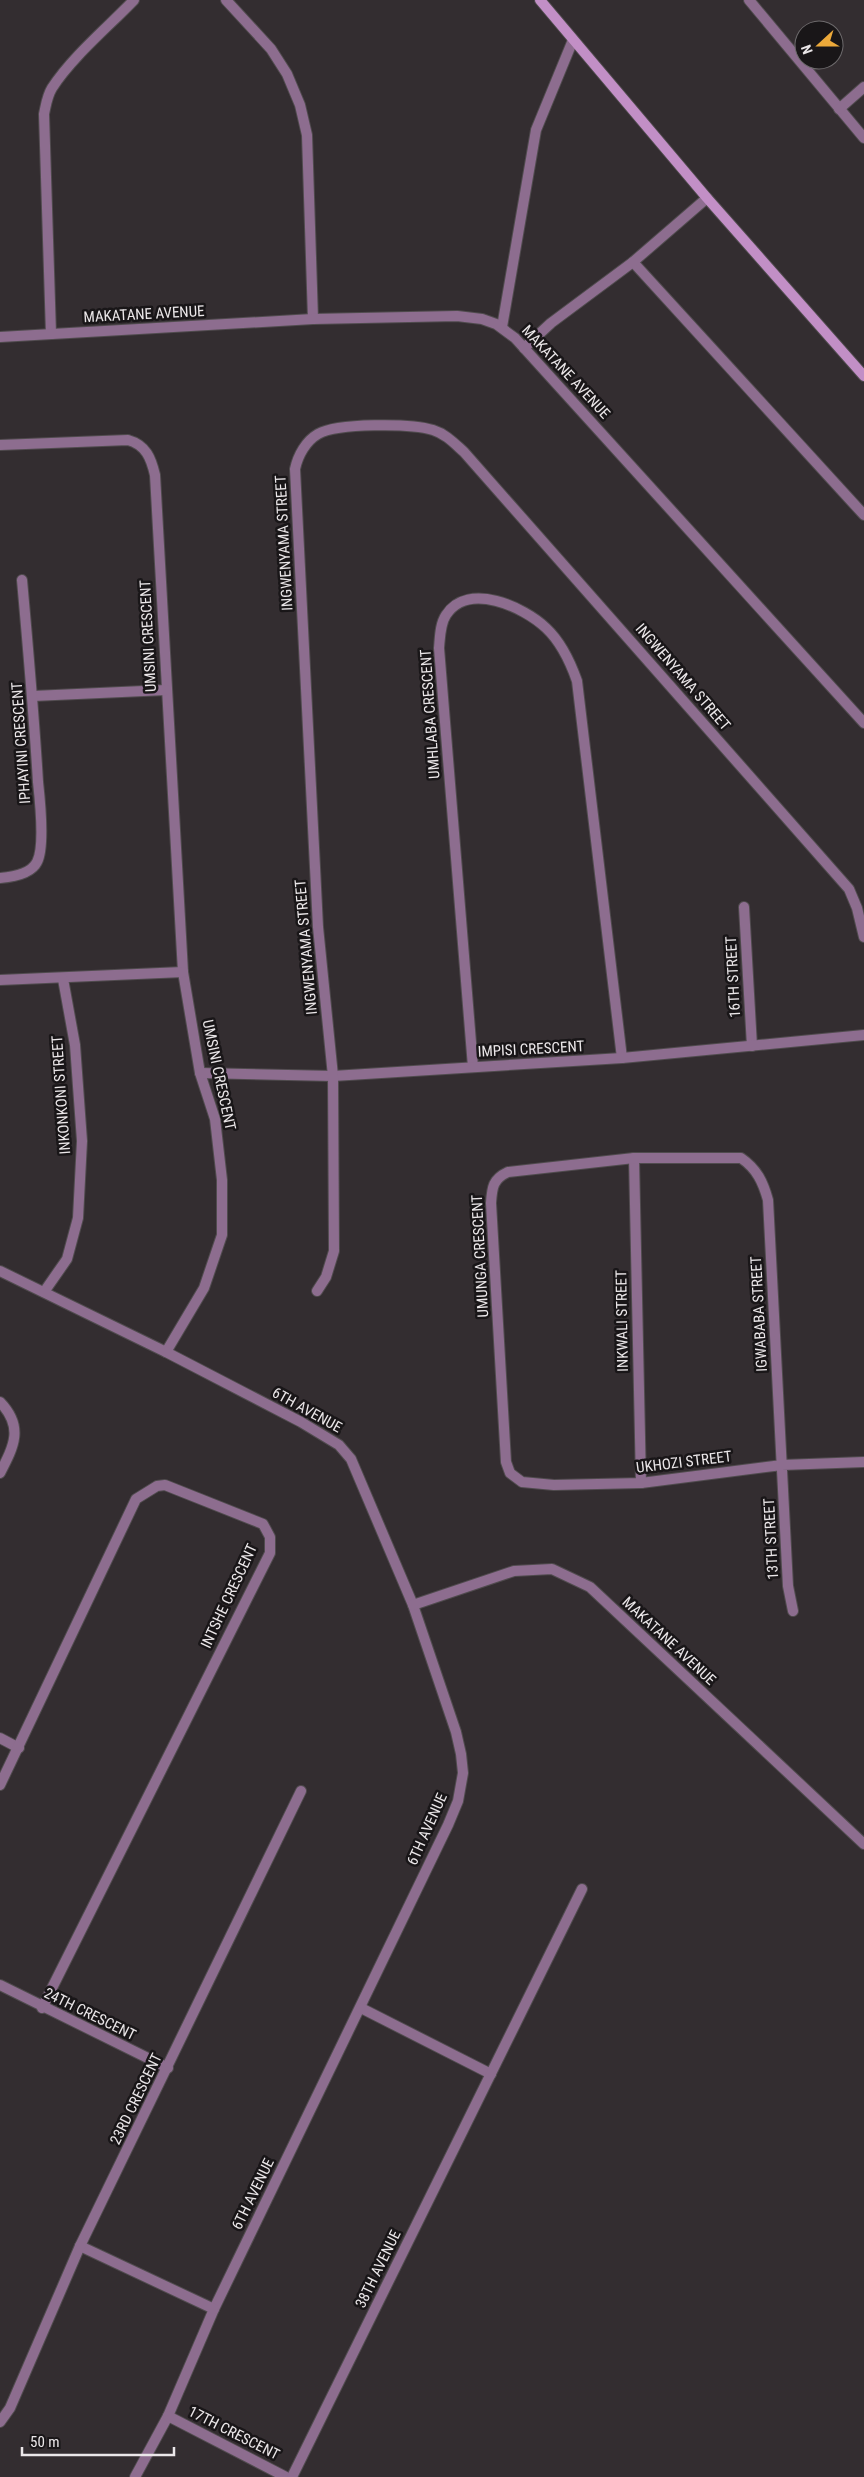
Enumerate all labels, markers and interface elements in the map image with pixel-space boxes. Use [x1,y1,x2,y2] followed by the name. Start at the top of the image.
[794,20,844,70] north arrow
[798,43,816,57] text: N
[83,302,205,326] street label: MAKATANE AVENUE
[518,322,614,422] street label: MAKATANE AVENUE
[271,475,297,611] street label: INGWENYAMA STREET
[136,579,160,693] street label: UMSINI CRESCENT
[632,620,734,734] street label: INGWENYAMA STREET
[416,648,444,779] street label: UMHLABA CRESCENT
[8,681,34,805] street label: IPHAYINI CRESCENT
[291,878,321,1015] street label: INGWENYAMA STREET
[722,936,744,1018] street label: 16TH STREET
[199,1018,240,1132] street label: UMSINI CRESCENT
[48,1035,74,1155] street label: INKONKONI STREET
[477,1037,585,1061] street label: IMPISI CRESCENT
[468,1194,492,1318] street label: UMUNGA CRESCENT
[747,1255,771,1372] street label: IGWABABA STREET
[612,1270,632,1372] street label: INKWALI STREET
[269,1383,345,1437] street label: 6TH AVENUE
[635,1447,733,1477] street label: UKHOZI STREET
[760,1498,782,1580] street label: 13TH STREET
[197,1541,261,1651] street label: INTSHE CRESCENT
[619,1593,719,1689] street label: MAKATANE AVENUE
[403,1790,451,1868] street label: 6TH AVENUE
[41,1984,139,2044] street label: 24TH CRESCENT
[106,2050,166,2148] street label: 23RD CRESCENT
[228,2155,278,2233] street label: 6TH AVENUE
[351,2227,405,2311] street label: 38TH AVENUE
[185,2402,283,2464] street label: 17TH CRESCENT
[22,2424,175,2456] scale bar
[30,2433,60,2451] text: 50 m

